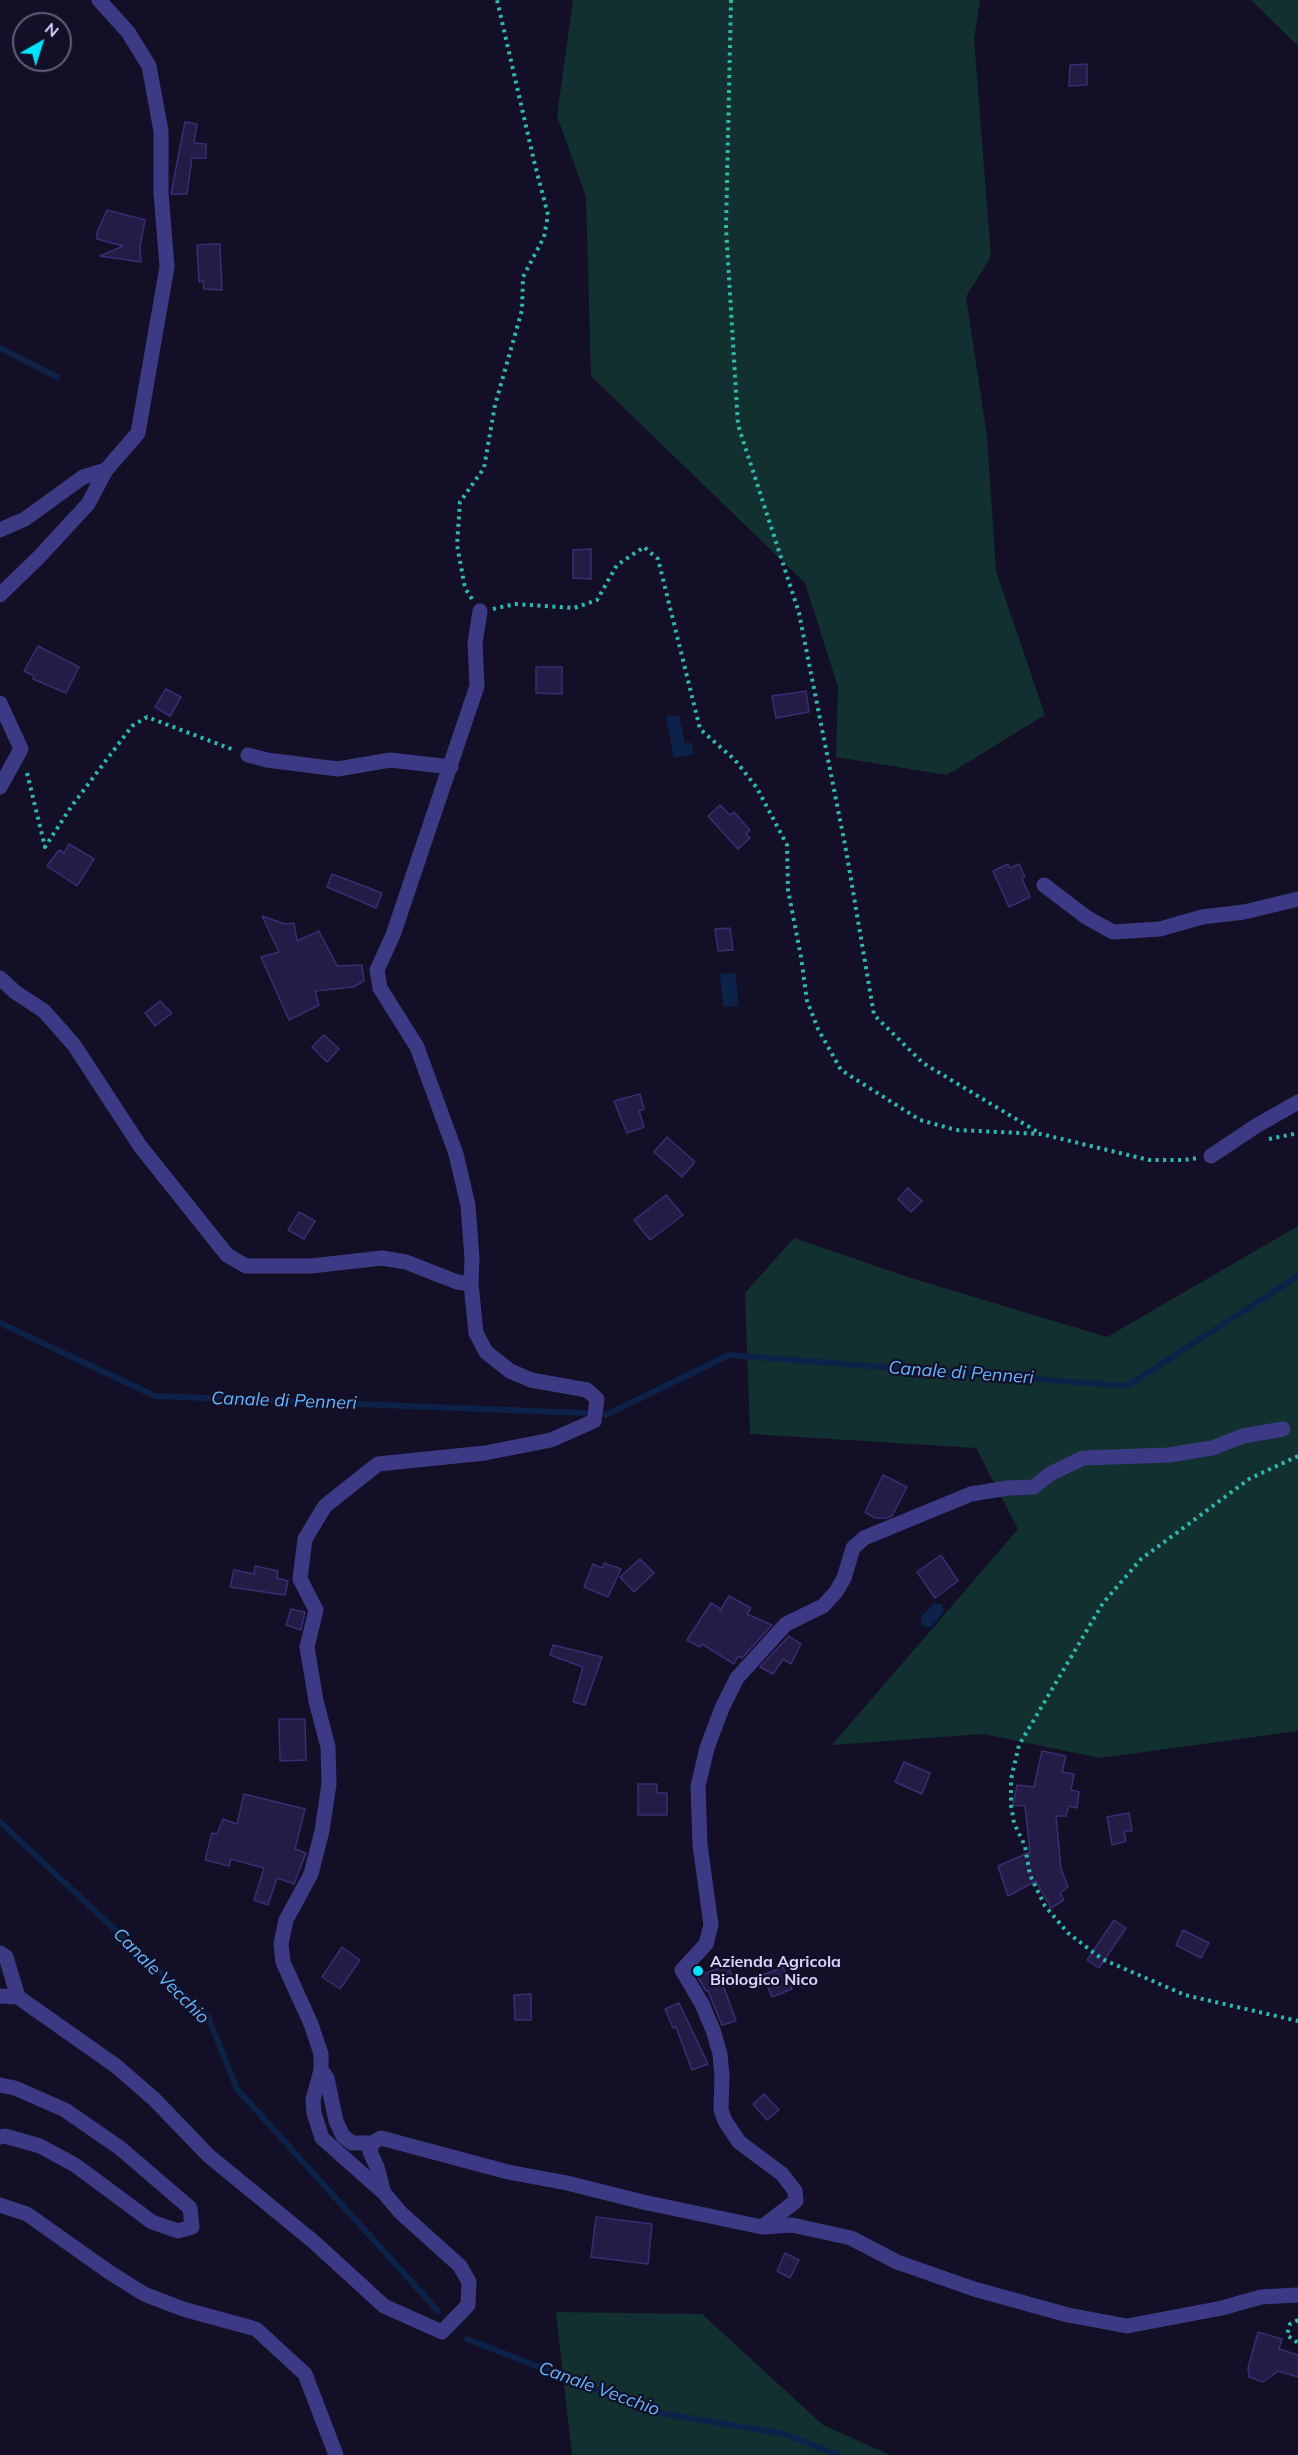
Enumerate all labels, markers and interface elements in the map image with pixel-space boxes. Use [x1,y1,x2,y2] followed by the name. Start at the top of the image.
[12,12,72,72] north arrow
[41,18,63,41] text: N
[888,1357,1034,1389] water label: Canale di Penneri
[211,1388,357,1414] water label: Canale di Penneri
[108,1923,214,2029] water label: Canale Vecchio
[710,1952,841,1990] place label: Azienda Agricola Biologico Nico
[691,1964,705,1978] marker: Azienda Agricola Biologico Nico
[536,2357,662,2421] water label: Canale Vecchio

